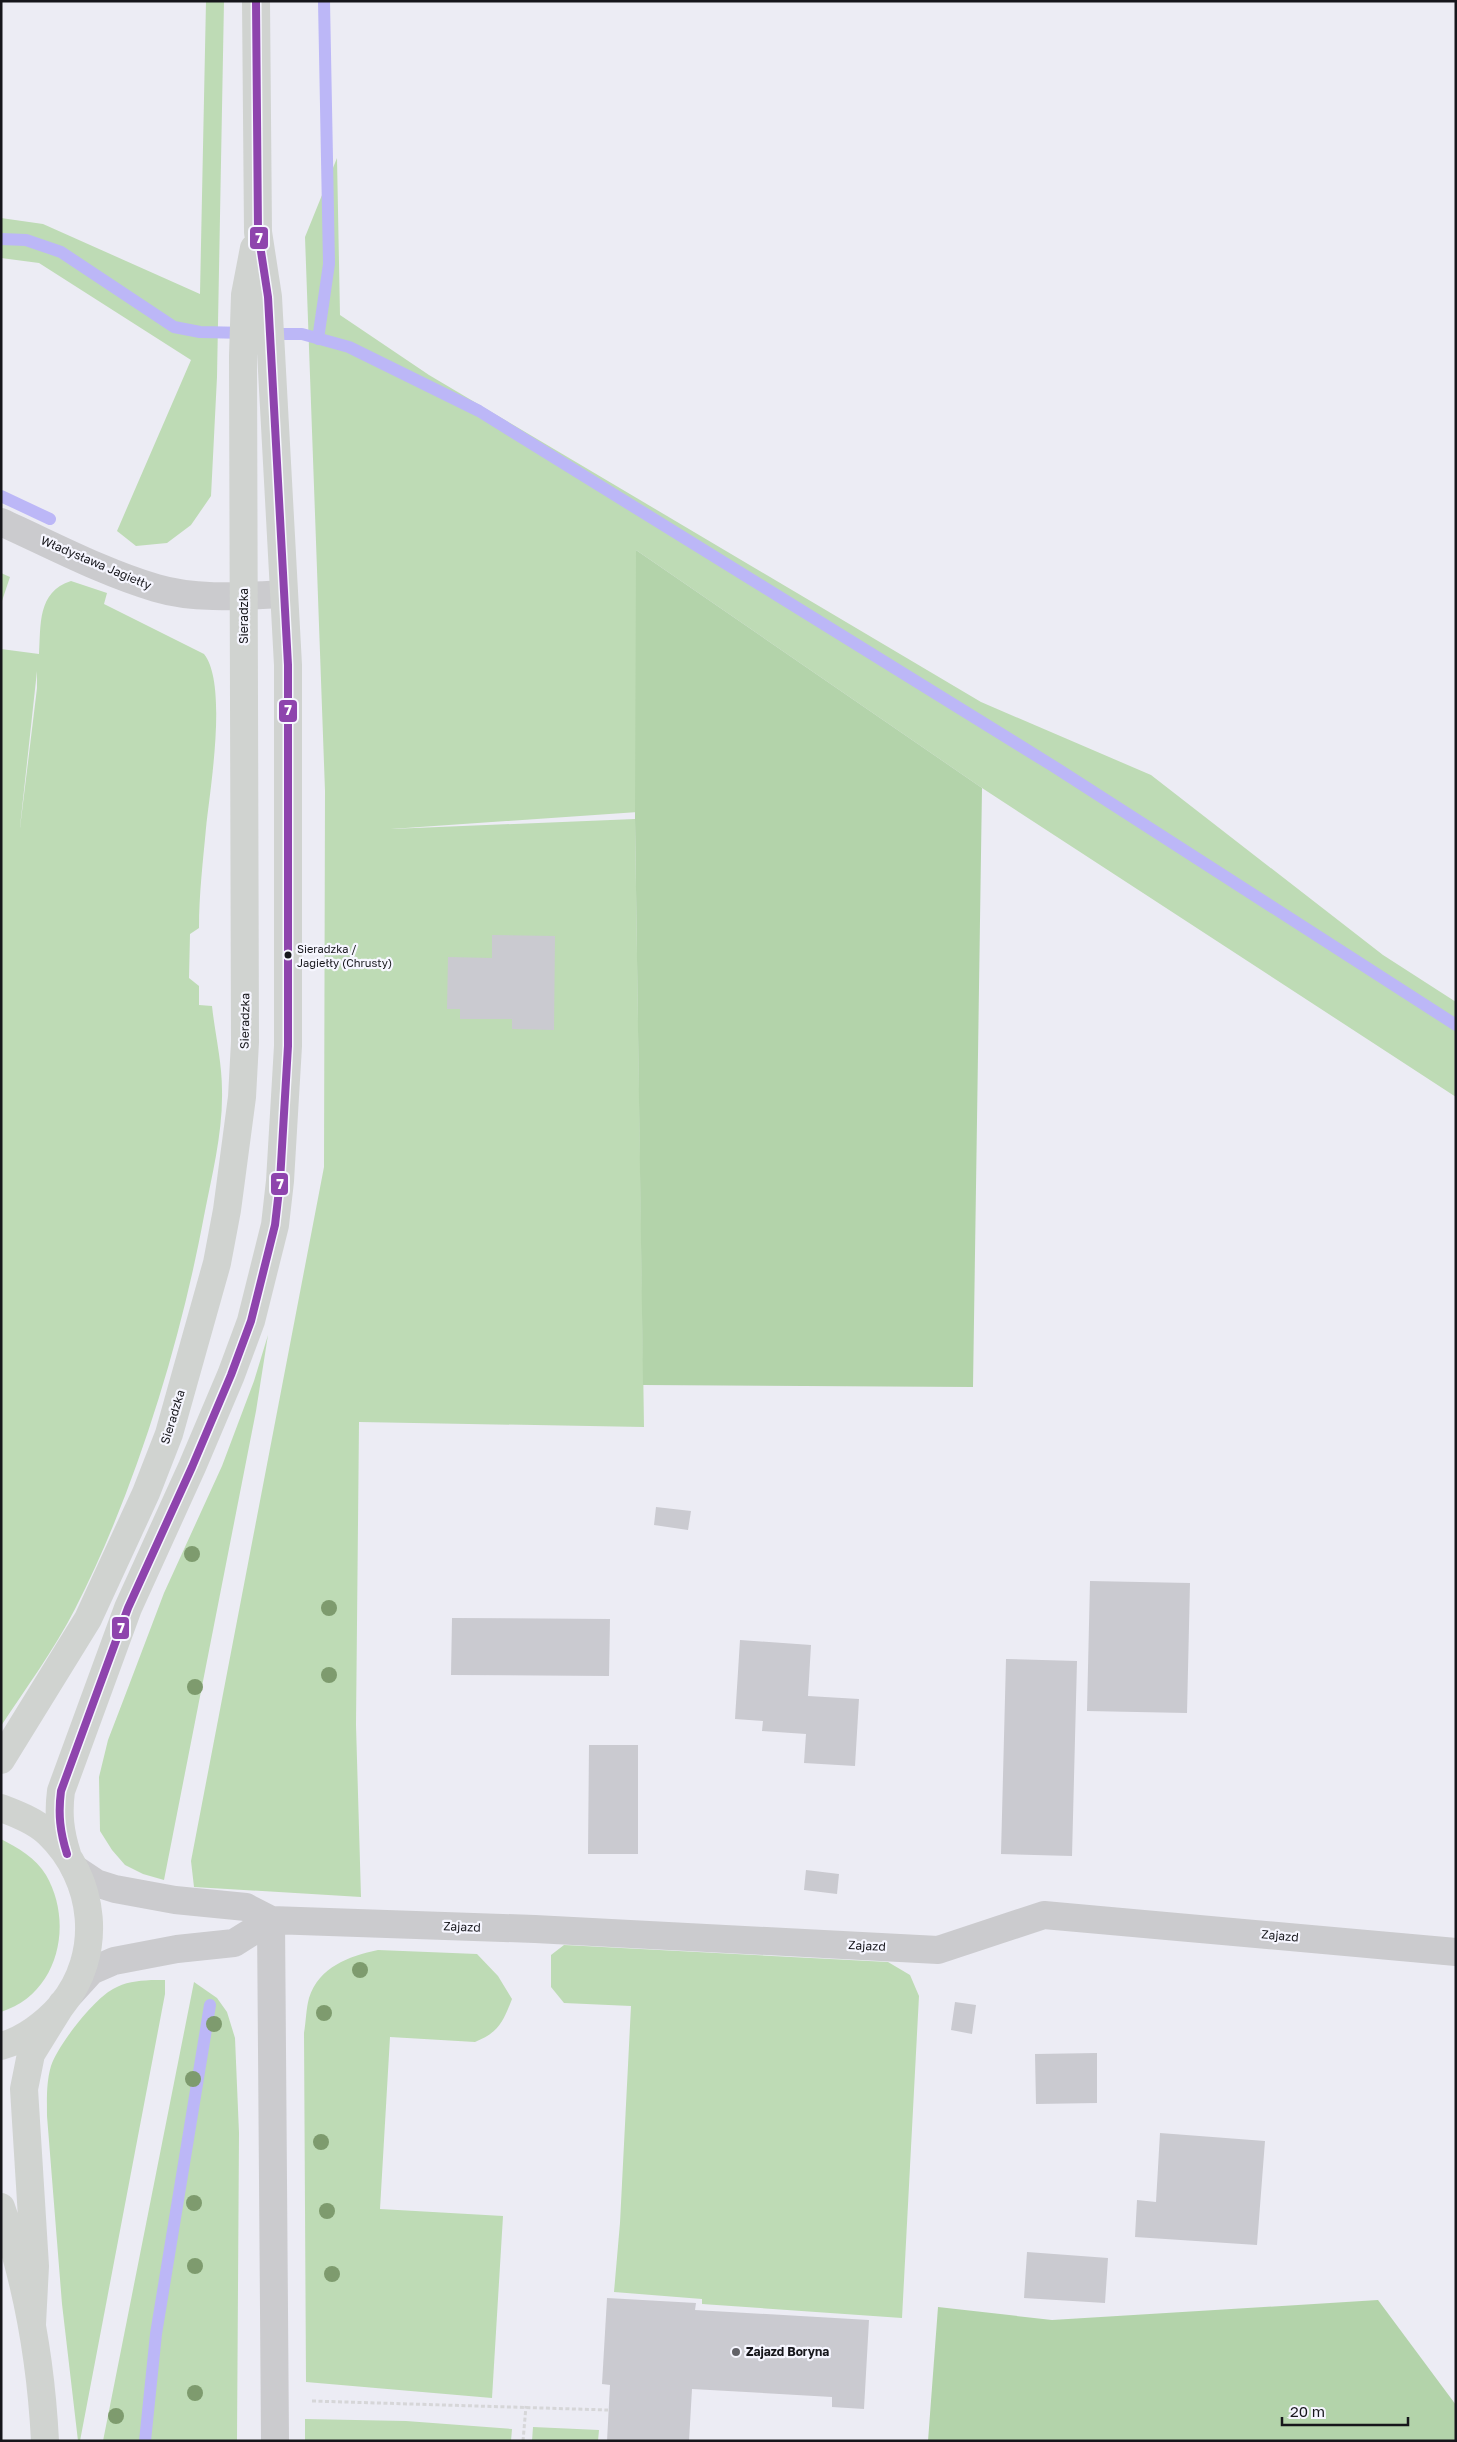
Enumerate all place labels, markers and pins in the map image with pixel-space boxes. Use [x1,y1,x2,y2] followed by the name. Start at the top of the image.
[297,942,392,969] place label: Sieradzka / Jagiełły (Chrusty)
[283,950,293,960] marker: Sieradzka / Jagiełły (Chrusty)
[746,2344,829,2359] place label: Zajazd Boryna
[730,2346,742,2358] marker: Zajazd Boryna

